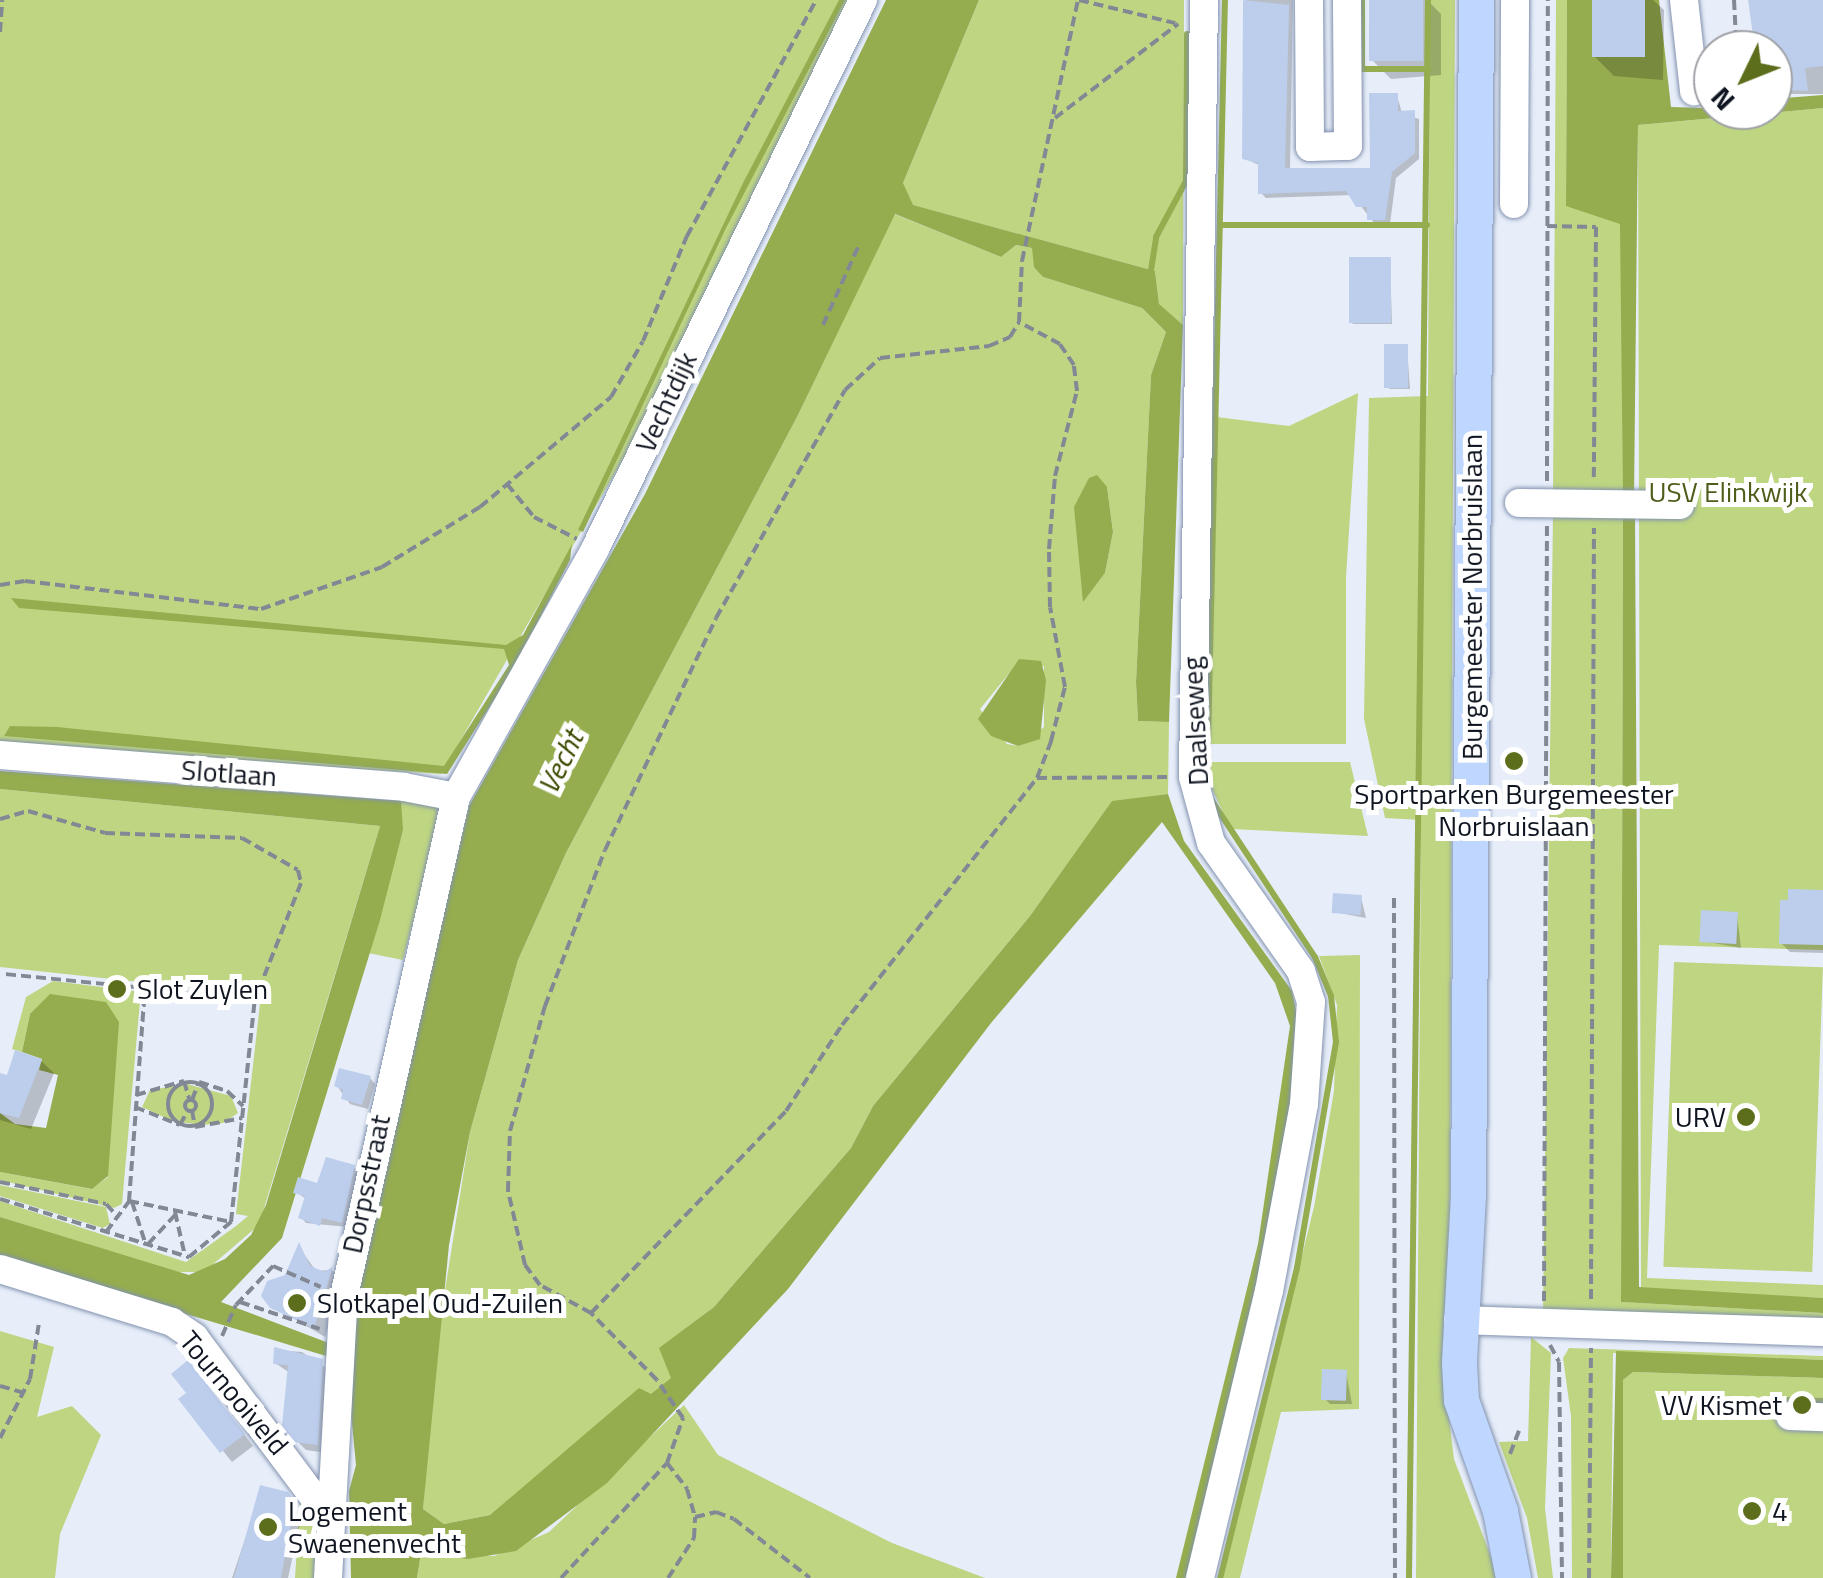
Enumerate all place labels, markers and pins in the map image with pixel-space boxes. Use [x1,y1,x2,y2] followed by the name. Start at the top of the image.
[1503,750,1525,772] marker: Sportparken Burgemeester Norbruislaan
[1354,777,1674,843] place label: Sportparken Burgemeester Norbruislaan
[137,972,268,1006] place label: Slot Zuylen
[106,978,128,1000] marker: Slot Zuylen
[1675,1100,1726,1134] place label: URV
[1735,1106,1757,1128] marker: URV
[317,1286,563,1320] place label: Slotkapel Oud-Zuilen
[286,1292,308,1314] marker: Slotkapel Oud-Zuilen
[1661,1388,1782,1422] place label: VV Kismet
[1791,1394,1813,1416] marker: VV Kismet
[288,1494,461,1560] place label: Logement Swaenenvecht
[1772,1494,1788,1528] place label: 4
[1741,1500,1763,1522] marker: 4
[257,1516,279,1538] marker: Logement Swaenenvecht

